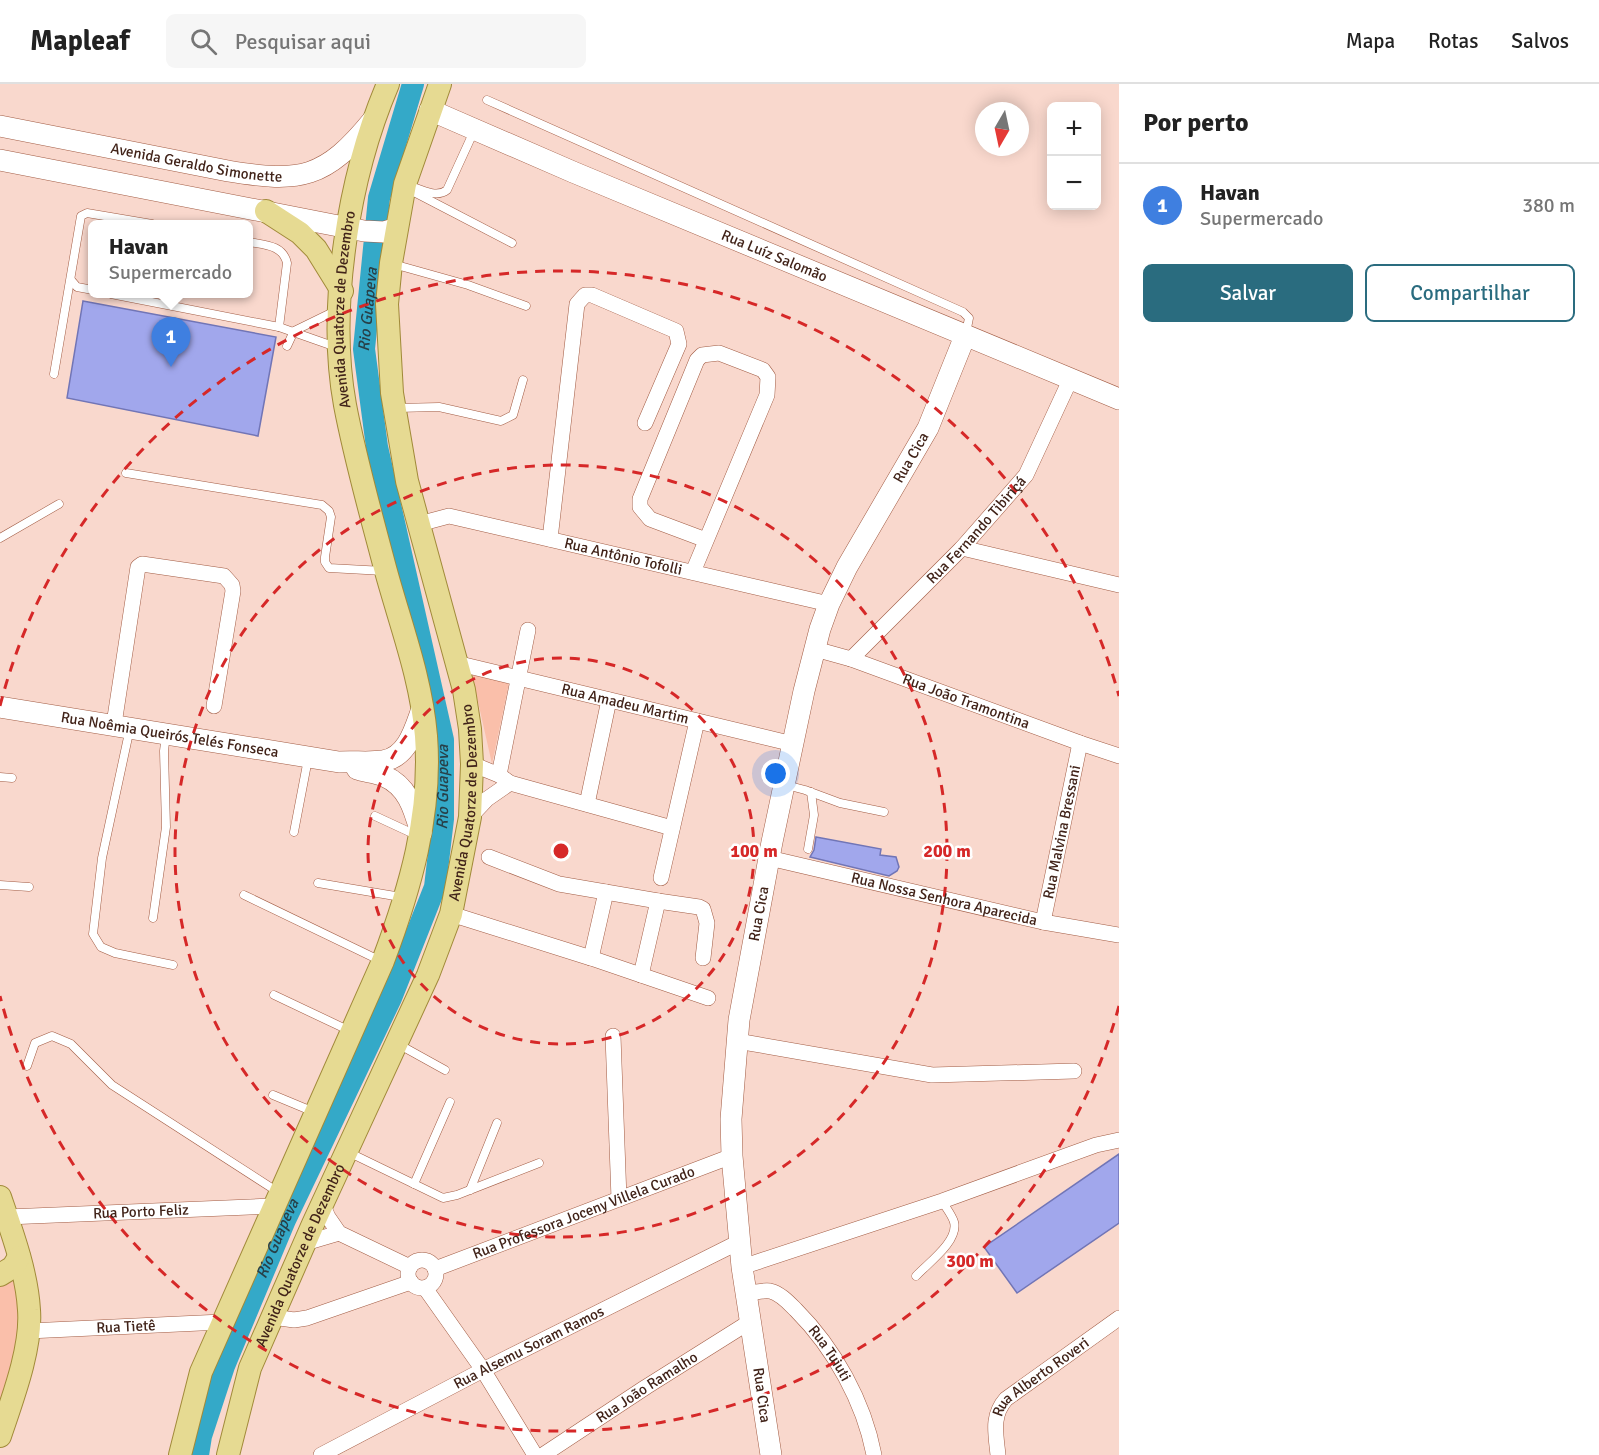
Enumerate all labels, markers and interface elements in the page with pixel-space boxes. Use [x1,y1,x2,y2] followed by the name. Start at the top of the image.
[166,14,586,68] search box
[30,24,130,58] text: Mapleaf
[187,25,220,58] icon: search
[235,28,371,55] text: Pesquisar aqui
[1346,28,1395,54] text: Mapa
[1428,28,1478,54] text: Rotas
[1511,28,1569,54] text: Salvos
[975,102,1029,156] north arrow
[1047,102,1101,210] map controls
[1047,102,1101,156] button: +
[1143,107,1249,139] text: Por perto
[109,139,282,185] street label: Avenida Geraldo Simonette
[1047,156,1101,210] button: −
[1200,179,1260,206] text: Havan
[1157,193,1168,218] text: 1
[1522,193,1575,218] text: 380 m
[1200,206,1323,231] text: Supermercado
[330,209,359,410] street label: Avenida Quatorze de Dezembro
[88,220,253,298] popup
[719,226,830,286] street label: Rua Luíz Salomão
[109,233,169,260] text: Havan
[109,260,232,285] text: Supermercado
[1143,264,1353,322] button: Salvar
[1365,264,1575,322] button: Compartilhar
[354,265,382,353] water label: Rio Guapeva
[152,318,190,367] pin: 1
[889,429,933,486] street label: Rua Cica
[923,472,1030,587] street label: Rua Fernando Tibiriçá
[562,534,684,579] street label: Rua Antônio Tofolli
[900,670,1032,733] street label: Rua João Tramontina
[560,680,691,728] street label: Rua Amadeu Martim
[445,703,481,903] street label: Avenida Quatorze de Dezembro
[60,708,280,761] street label: Rua Noêmia Queirós Telés Fonseca
[432,744,453,830] water label: Rio Guapeva
[761,759,790,788] your location
[1039,763,1084,900] street label: Rua Malvina Bressani
[730,840,778,862] text: 100 m
[923,840,971,862] text: 200 m
[551,841,571,861] centre of rings
[849,868,1039,929] street label: Rua Nossa Senhora Aparecida
[745,885,773,943] street label: Rua Cica
[251,1161,349,1350] street label: Avenida Quatorze de Dezembro
[470,1162,697,1263] street label: Rua Professora Joceny Villela Curado
[252,1195,304,1282] water label: Rio Guapeva
[93,1200,189,1222] street label: Rua Porto Feliz
[946,1250,994,1272] text: 300 m
[450,1302,607,1393] street label: Rua Alsemu Soram Ramos
[96,1316,156,1337] street label: Rua Tietê
[805,1321,855,1384] street label: Rua Tuiuti
[988,1333,1093,1419] street label: Rua Alberto Roveri
[592,1348,701,1427] street label: Rua João Ramalho
[749,1366,775,1424] street label: Rua Cica

